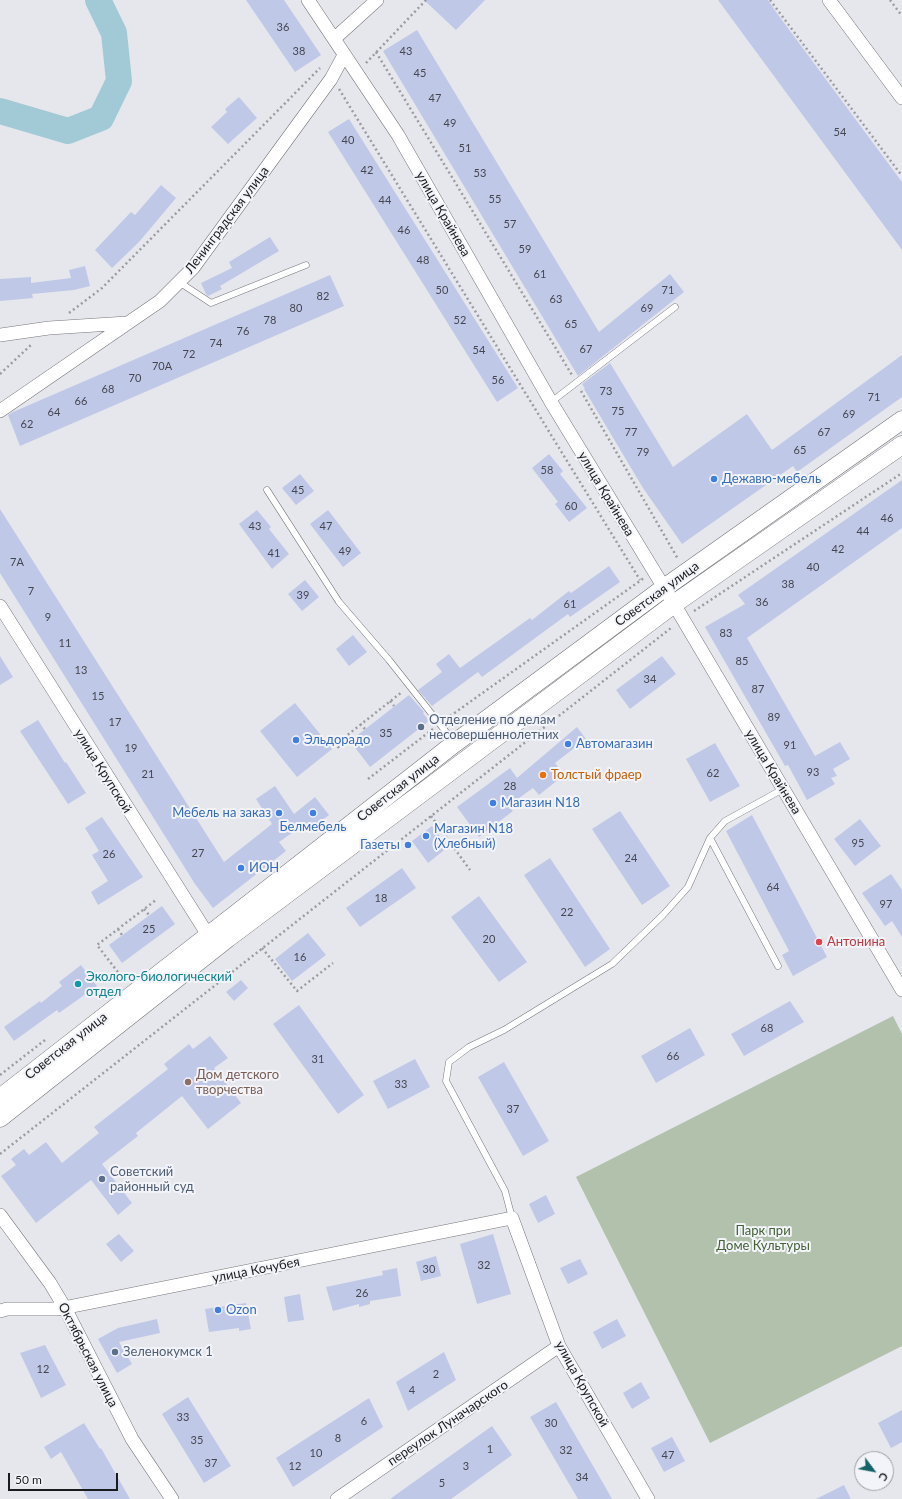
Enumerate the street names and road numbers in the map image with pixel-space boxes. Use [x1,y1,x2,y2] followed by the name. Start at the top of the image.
[182,163,272,277] street label: Ленинградская улица
[412,169,474,259] street label: улица Крайнева
[575,449,637,539] street label: улица Крайнева
[612,558,702,630] street label: Советская улица
[71,726,135,816] street label: улица Крупской
[742,727,804,817] street label: улица Крайнева
[354,751,442,825] street label: Советская улица
[22,1009,110,1083] street label: Советская улица
[211,1254,301,1286] street label: улица Кочубея
[55,1300,121,1410] street label: Октябрьская улица
[552,1338,612,1430] street label: улица Крупской
[385,1377,511,1469] street label: переулок Луначарского

